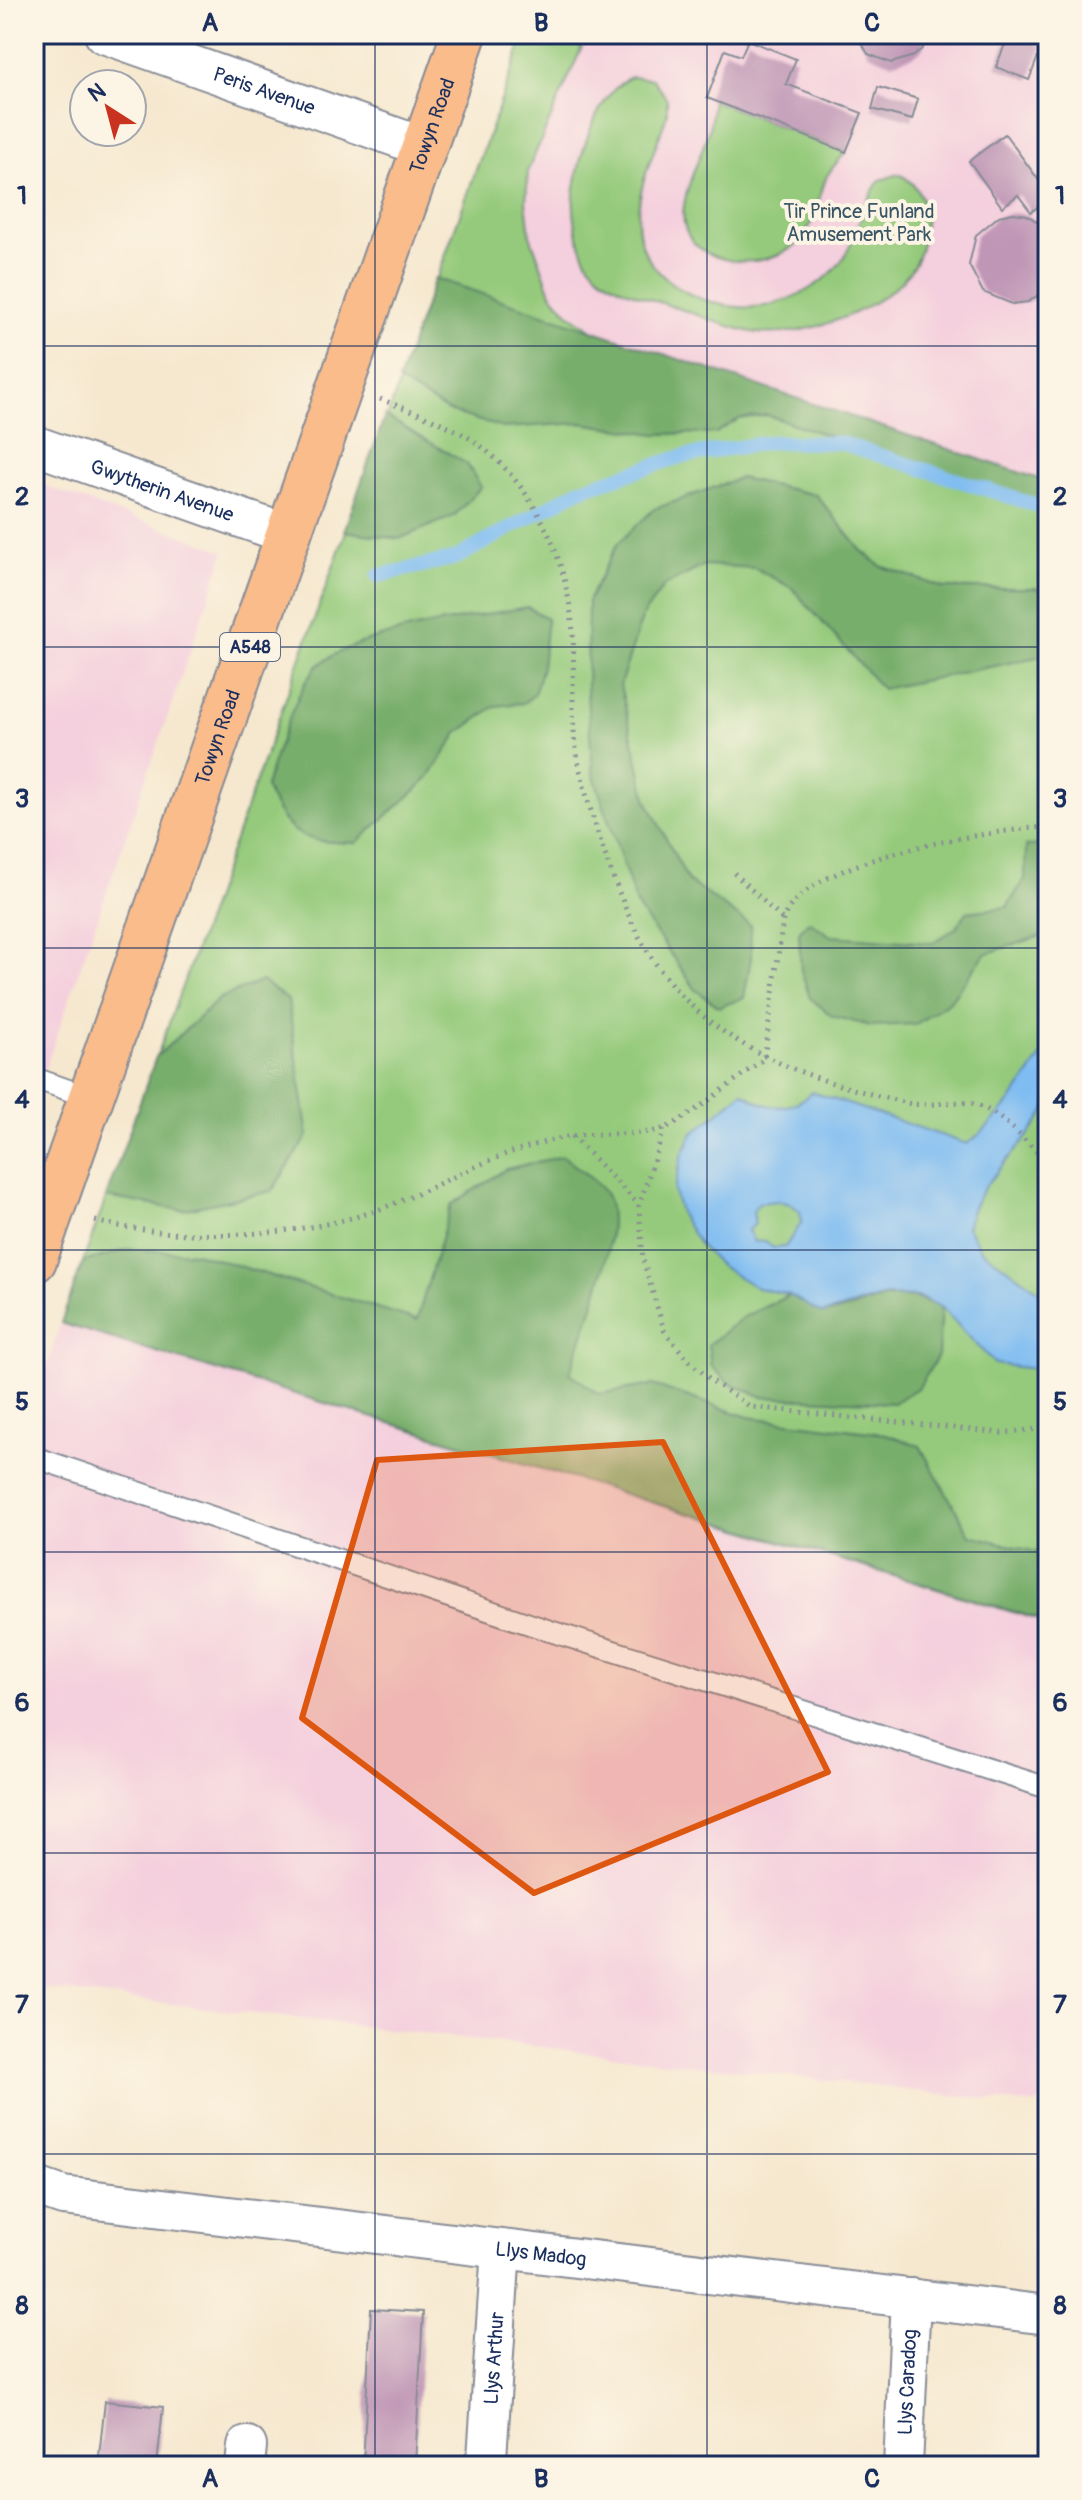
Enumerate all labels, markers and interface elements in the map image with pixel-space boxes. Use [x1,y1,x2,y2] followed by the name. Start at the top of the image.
[202,7,219,39] text: A
[534,7,548,39] text: B
[864,7,880,39] text: C
[210,62,319,121] street label: Peris Avenue
[68,68,148,148] north arrow
[404,75,461,177] street label: Towyn Road
[83,77,111,108] text: N
[17,180,27,212] text: 1
[1055,180,1065,212] text: 1
[784,199,934,247] park label: Tir Prince Funland Amusement Park
[87,454,237,528] street label: Gwytherin Avenue
[15,481,29,513] text: 2
[1053,481,1067,513] text: 2
[220,633,280,661] road number: A548
[189,686,246,789] street label: Towyn Road
[15,783,29,815] text: 3
[1053,783,1067,815] text: 3
[14,1084,30,1116] text: 4
[1052,1084,1068,1116] text: 4
[15,1386,29,1418] text: 5
[1053,1386,1067,1418] text: 5
[14,1687,30,1719] text: 6
[1052,1687,1068,1719] text: 6
[15,1989,29,2021] text: 7
[1053,1989,1067,2021] text: 7
[494,2236,588,2272] street label: Llys Madog
[15,2290,29,2322] text: 8
[1053,2290,1067,2322] text: 8
[479,2311,510,2405] street label: Llys Arthur
[892,2328,923,2436] street label: Llys Caradog
[202,2463,219,2495] text: A
[534,2463,548,2495] text: B
[864,2463,880,2495] text: C

